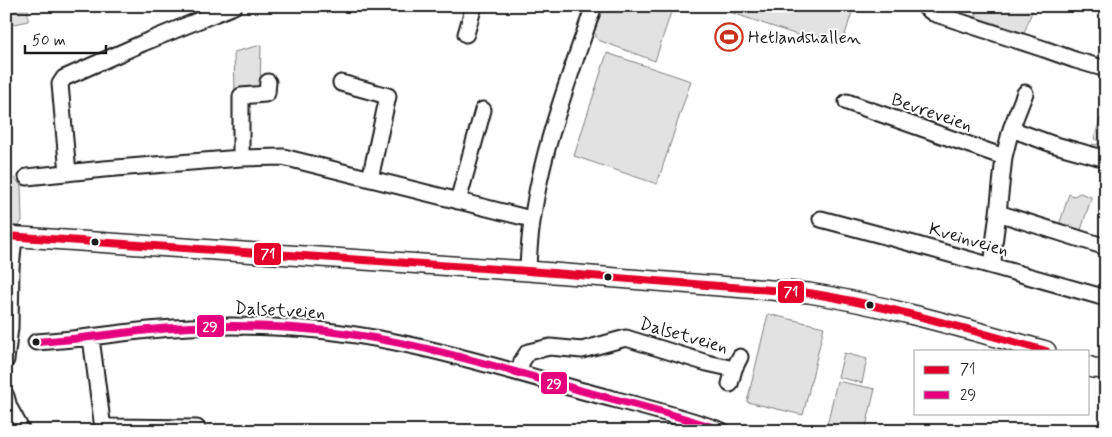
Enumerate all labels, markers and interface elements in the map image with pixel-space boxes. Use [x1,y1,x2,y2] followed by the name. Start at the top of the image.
[25,22,106,54] scale bar
[714,22,744,52] sports icon: Hetlandshallen
[748,26,861,50] place label: Hetlandshallen
[32,31,66,51] text: 50 m
[888,88,975,138] street label: Bevreveien
[926,217,1011,263] street label: Kveinveien
[90,237,100,247] unlabelled marker
[253,242,282,266] line badge: 71
[261,245,275,263] text: 71
[603,272,613,282] unlabelled marker
[777,280,805,304] line badge: 71
[784,283,798,301] text: 71
[234,297,326,325] street label: Dalsetveien
[865,300,875,310] unlabelled marker
[637,312,731,360] street label: Dalsetveien
[196,314,225,338] line badge: 29
[202,318,218,336] text: 29
[31,337,41,347] unlabelled marker
[914,350,1090,414] legend
[960,360,976,380] text: 71
[540,371,568,395] line badge: 29
[546,375,562,393] text: 29
[960,386,976,406] text: 29

